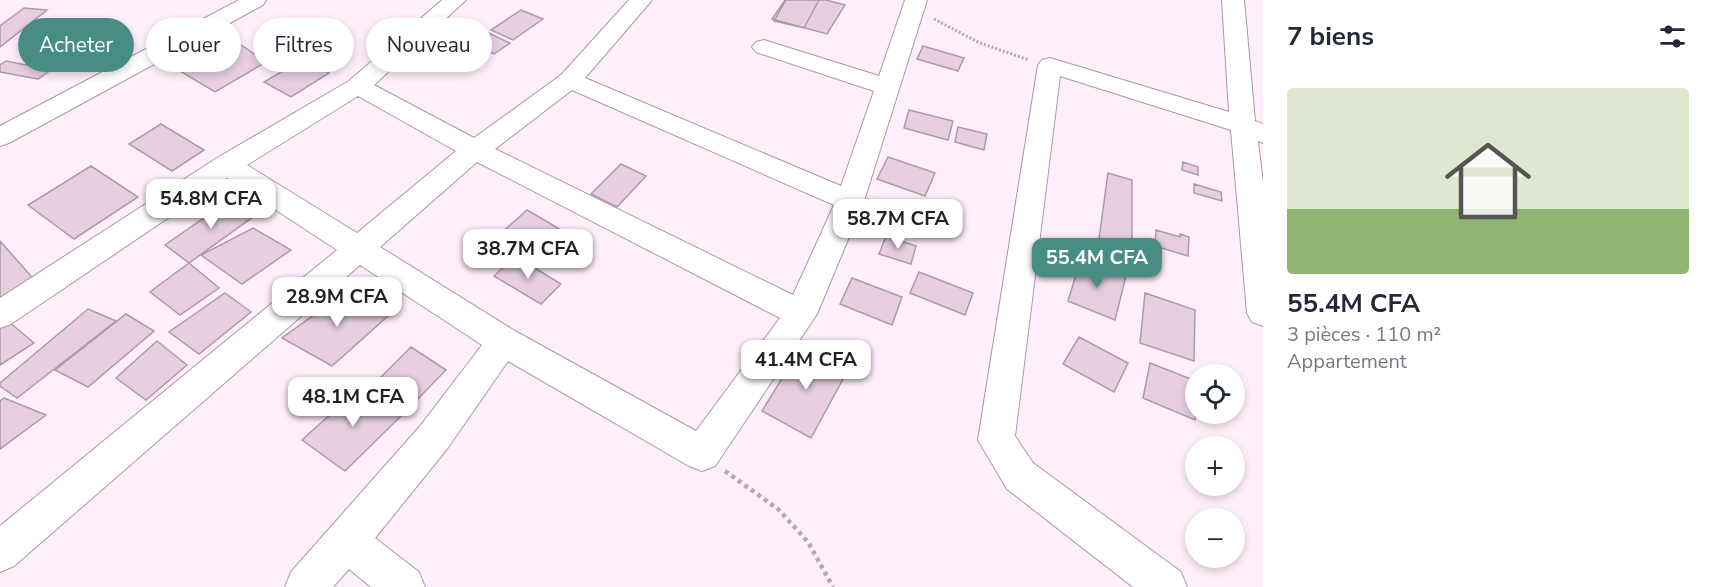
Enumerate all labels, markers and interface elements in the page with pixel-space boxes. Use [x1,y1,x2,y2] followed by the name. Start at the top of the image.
[18,18,134,72] chip: Acheter
[146,18,241,72] chip: Louer
[253,18,354,72] chip: Filtres
[366,18,492,72] chip: Nouveau
[1287,19,1374,54] text: 7 biens
[1656,20,1689,53] icon: filters
[1434,127,1542,235] icon: home
[142,179,280,230] pin: 54.8M CFA
[160,185,262,212] text: 54.8M CFA
[829,199,967,250] pin: 58.7M CFA
[847,205,949,232] text: 58.7M CFA
[459,229,597,280] pin: 38.7M CFA
[477,235,579,262] text: 38.7M CFA
[1028,238,1166,289] pin: 55.4M CFA
[1046,244,1148,271] text: 55.4M CFA
[268,277,406,328] pin: 28.9M CFA
[286,283,388,310] text: 28.9M CFA
[1287,286,1420,321] text: 55.4M CFA
[1287,321,1441,348] text: 3 pièces · 110 m²
[737,340,875,391] pin: 41.4M CFA
[755,346,857,373] text: 41.4M CFA
[1287,348,1407,375] text: Appartement
[1185,364,1245,568] map controls
[1185,364,1245,424] button: locate
[284,377,422,428] pin: 48.1M CFA
[302,383,404,410] text: 48.1M CFA
[1185,436,1245,496] button: +
[1185,508,1245,568] button: −

